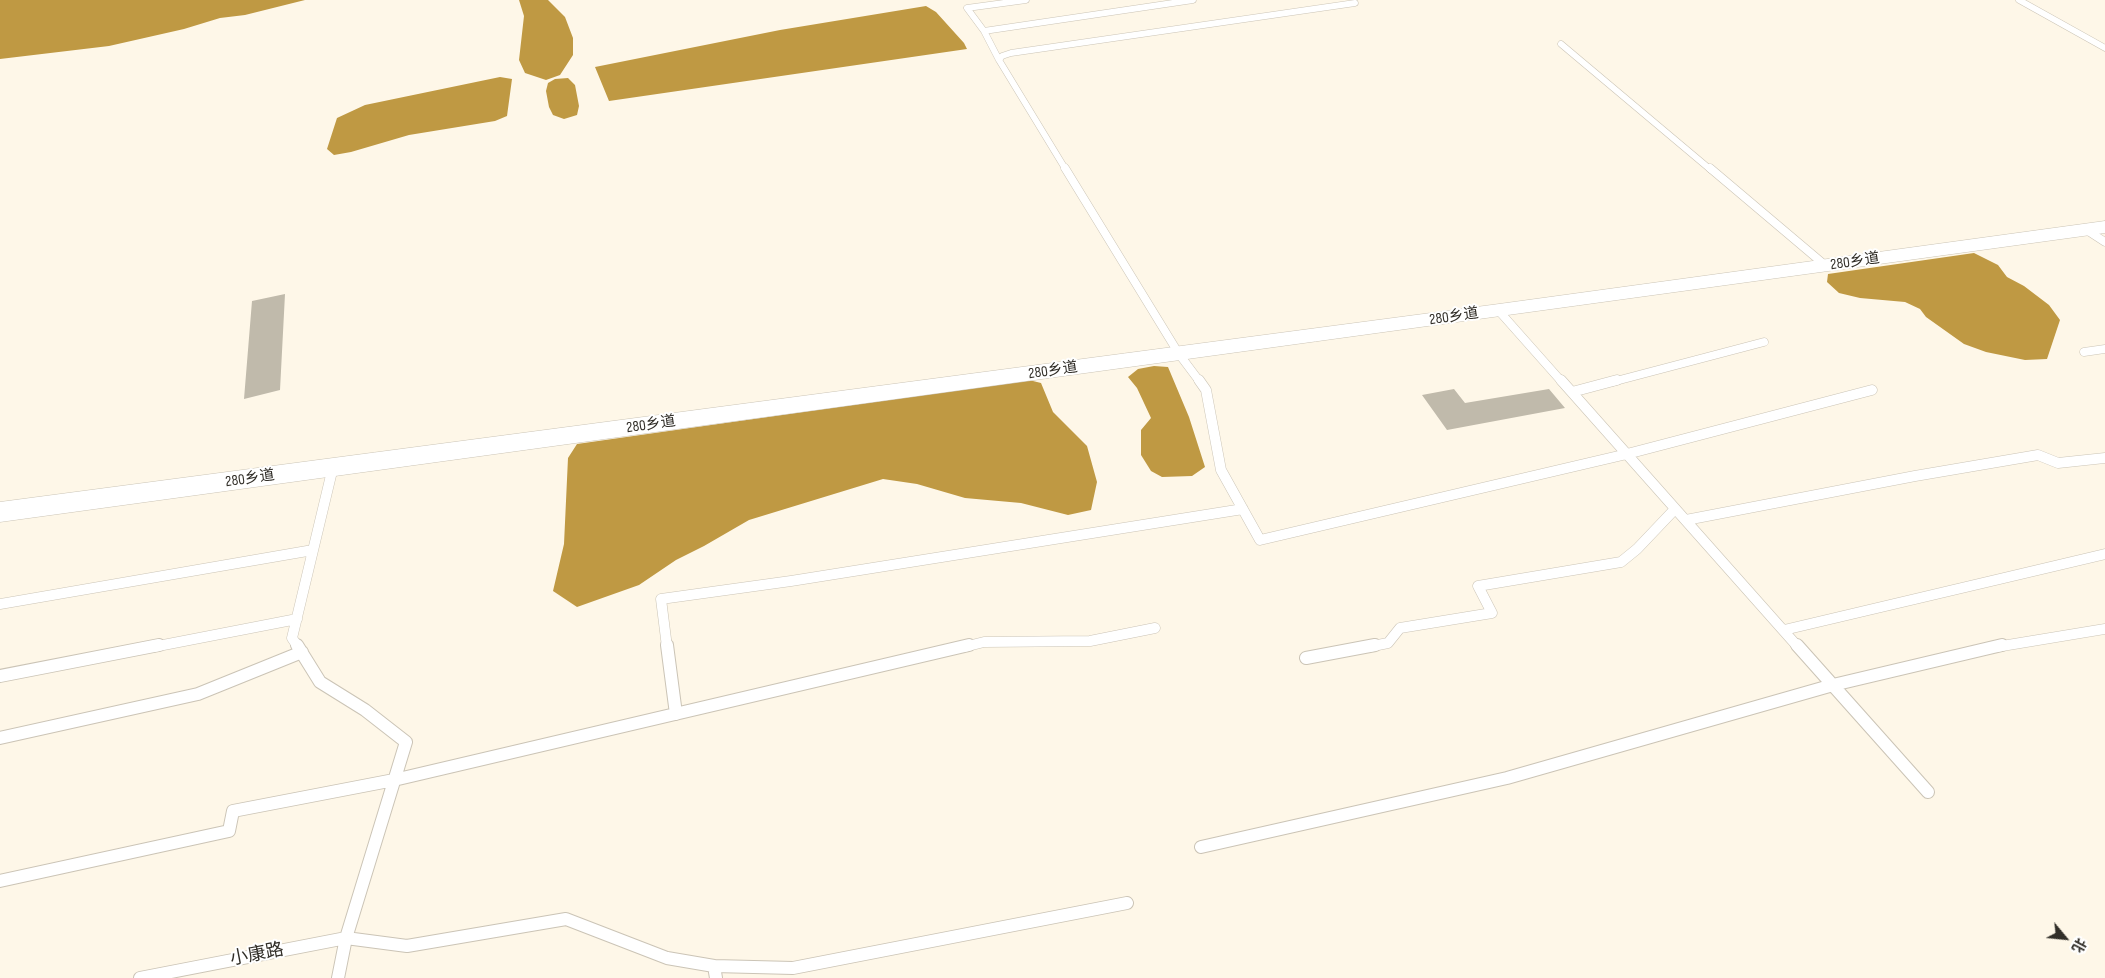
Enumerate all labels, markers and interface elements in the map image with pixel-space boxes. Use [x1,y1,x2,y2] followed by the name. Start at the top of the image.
[1829,250,1881,274] street label: 280乡道
[1428,305,1480,329] street label: 280乡道
[1027,359,1079,383] street label: 280乡道
[625,413,677,437] street label: 280乡道
[224,467,276,491] street label: 280乡道
[2040,913,2090,963] north arrow
[2068,935,2089,955] text: 北
[228,939,286,971] street label: 小康路

